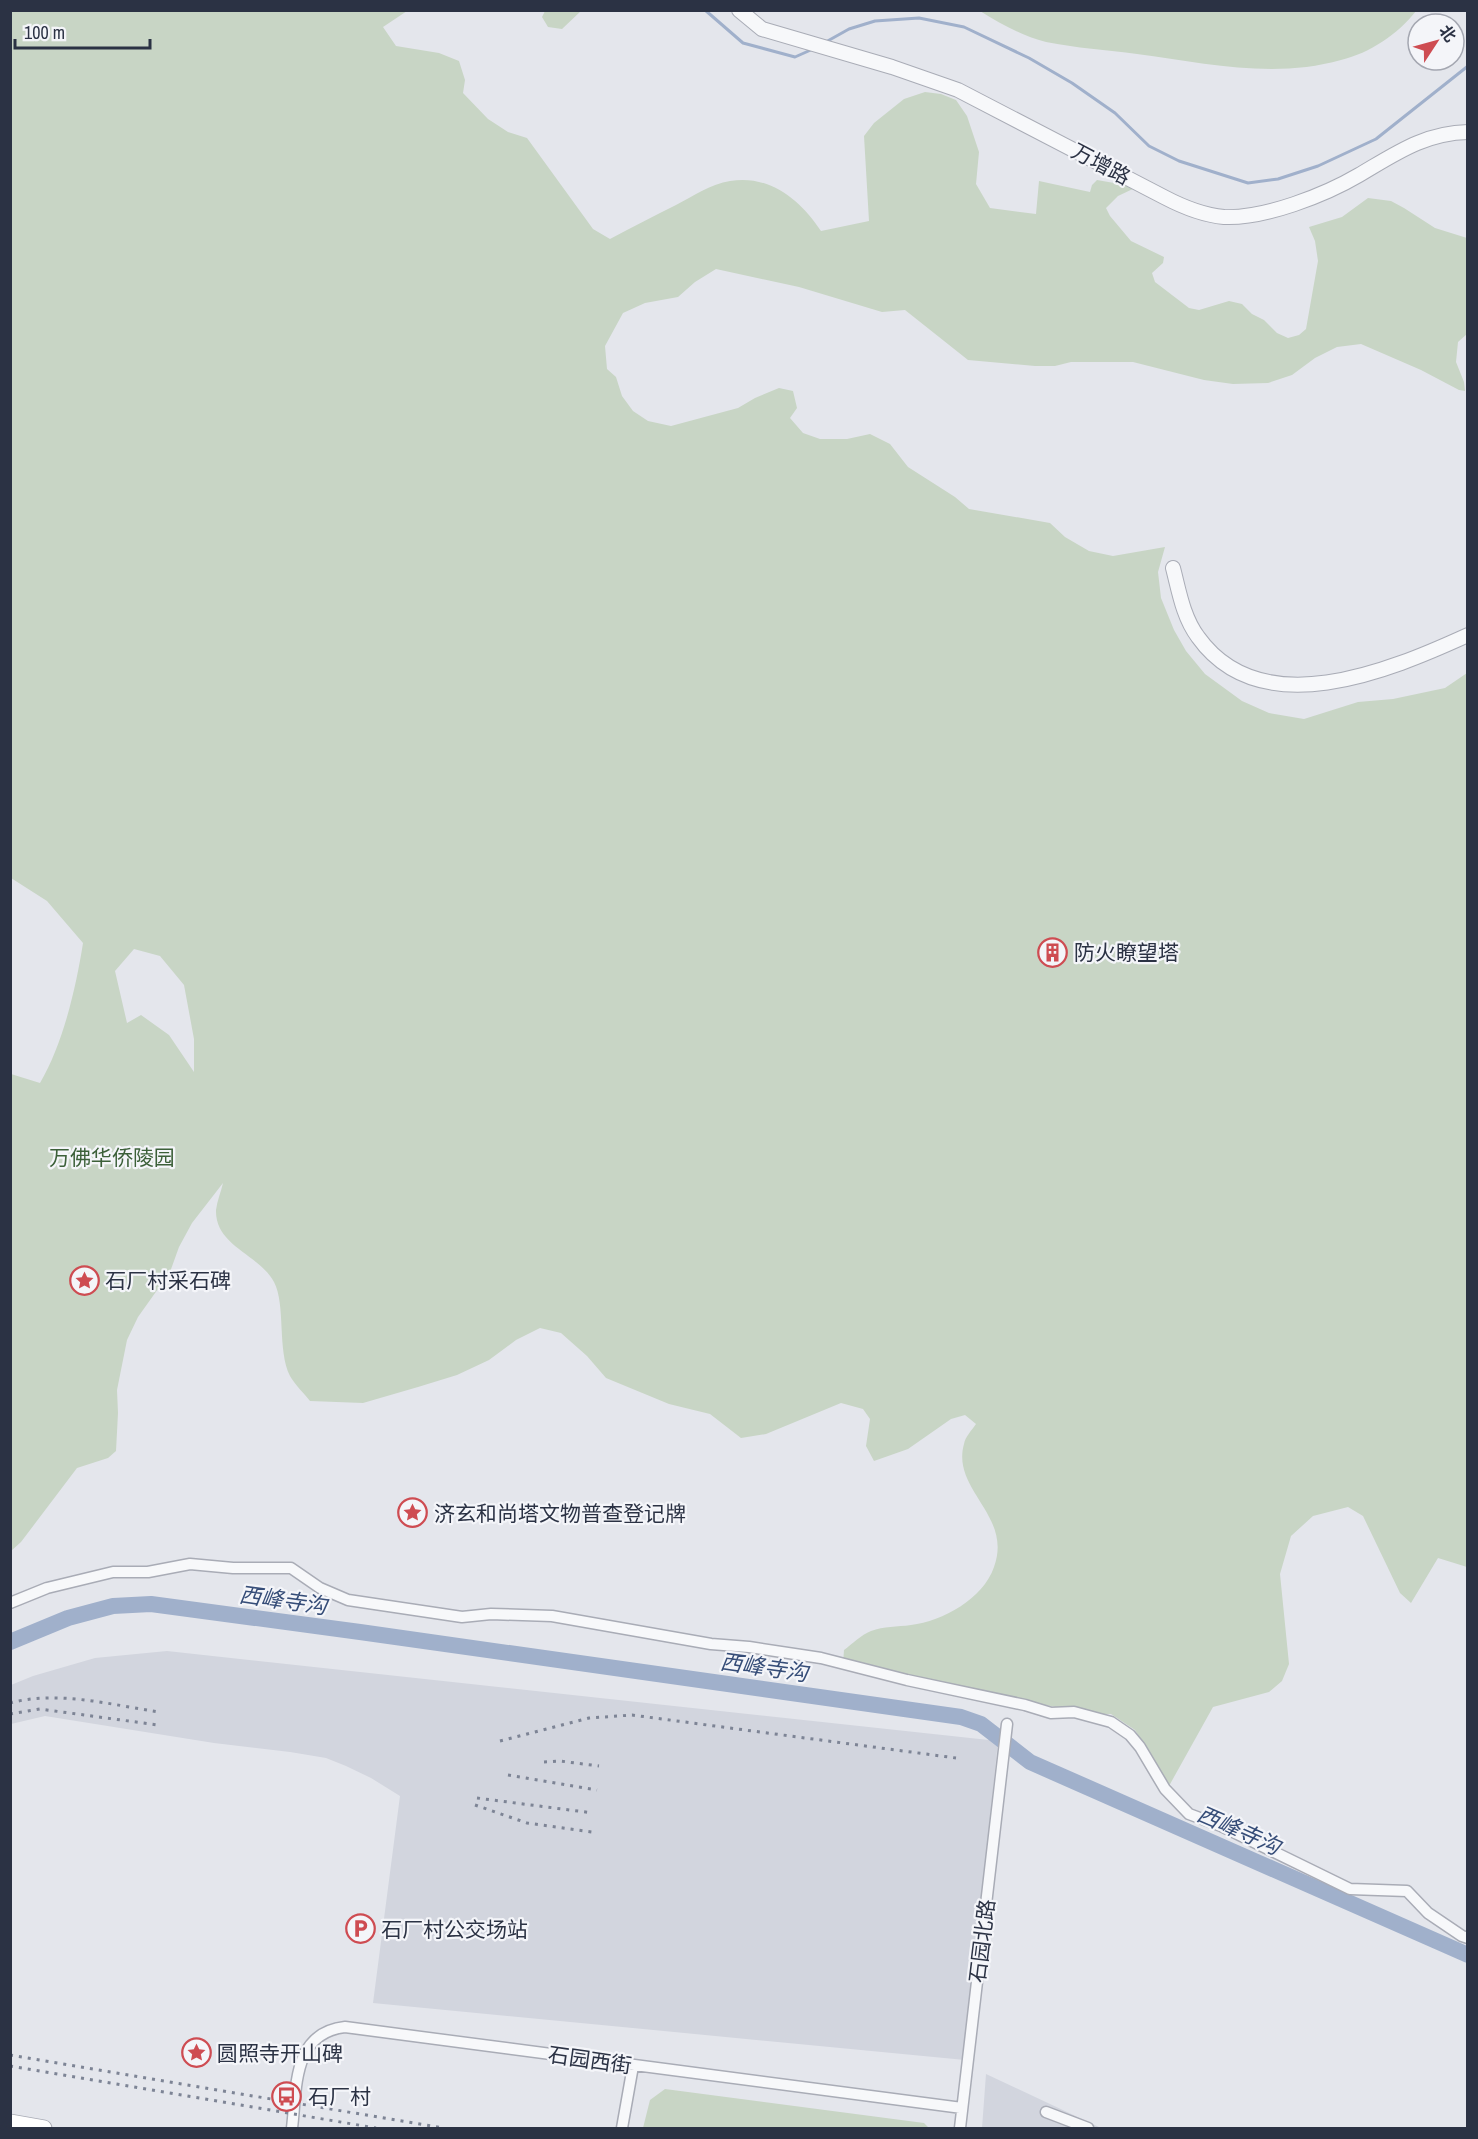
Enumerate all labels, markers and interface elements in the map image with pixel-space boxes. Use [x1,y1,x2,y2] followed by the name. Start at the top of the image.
[15,12,150,50] scale bar
[1406,12,1466,72] north arrow
[24,20,65,45] text: 100 m
[1435,20,1462,46] text: 北
[1066,136,1136,192] street label: 万增路
[1037,936,1069,968] building icon: 防火瞭望塔
[1074,938,1179,967] place label: 防火瞭望塔
[49,1143,175,1172] park label: 万佛华侨陵园
[68,1264,100,1296] place icon: 石厂村采石碑
[105,1266,231,1295] place label: 石厂村采石碑
[397,1497,429,1529] place icon: 济玄和尚塔文物普查登记牌
[434,1499,686,1528] place label: 济玄和尚塔文物普查登记牌
[237,1579,331,1621] water label: 西峰寺沟
[718,1646,812,1688] water label: 西峰寺沟
[1193,1798,1287,1862] water label: 西峰寺沟
[962,1898,1002,1984] street label: 石园北路
[344,1913,376,1945] parking icon: 石厂村公交场站
[381,1915,528,1944] place label: 石厂村公交场站
[180,2037,212,2069] place icon: 圆照寺开山碑
[217,2039,343,2068] place label: 圆照寺开山碑
[546,2040,634,2080] street label: 石园西街
[271,2080,303,2112] bus stop icon: 石厂村
[308,2082,371,2111] place label: 石厂村

